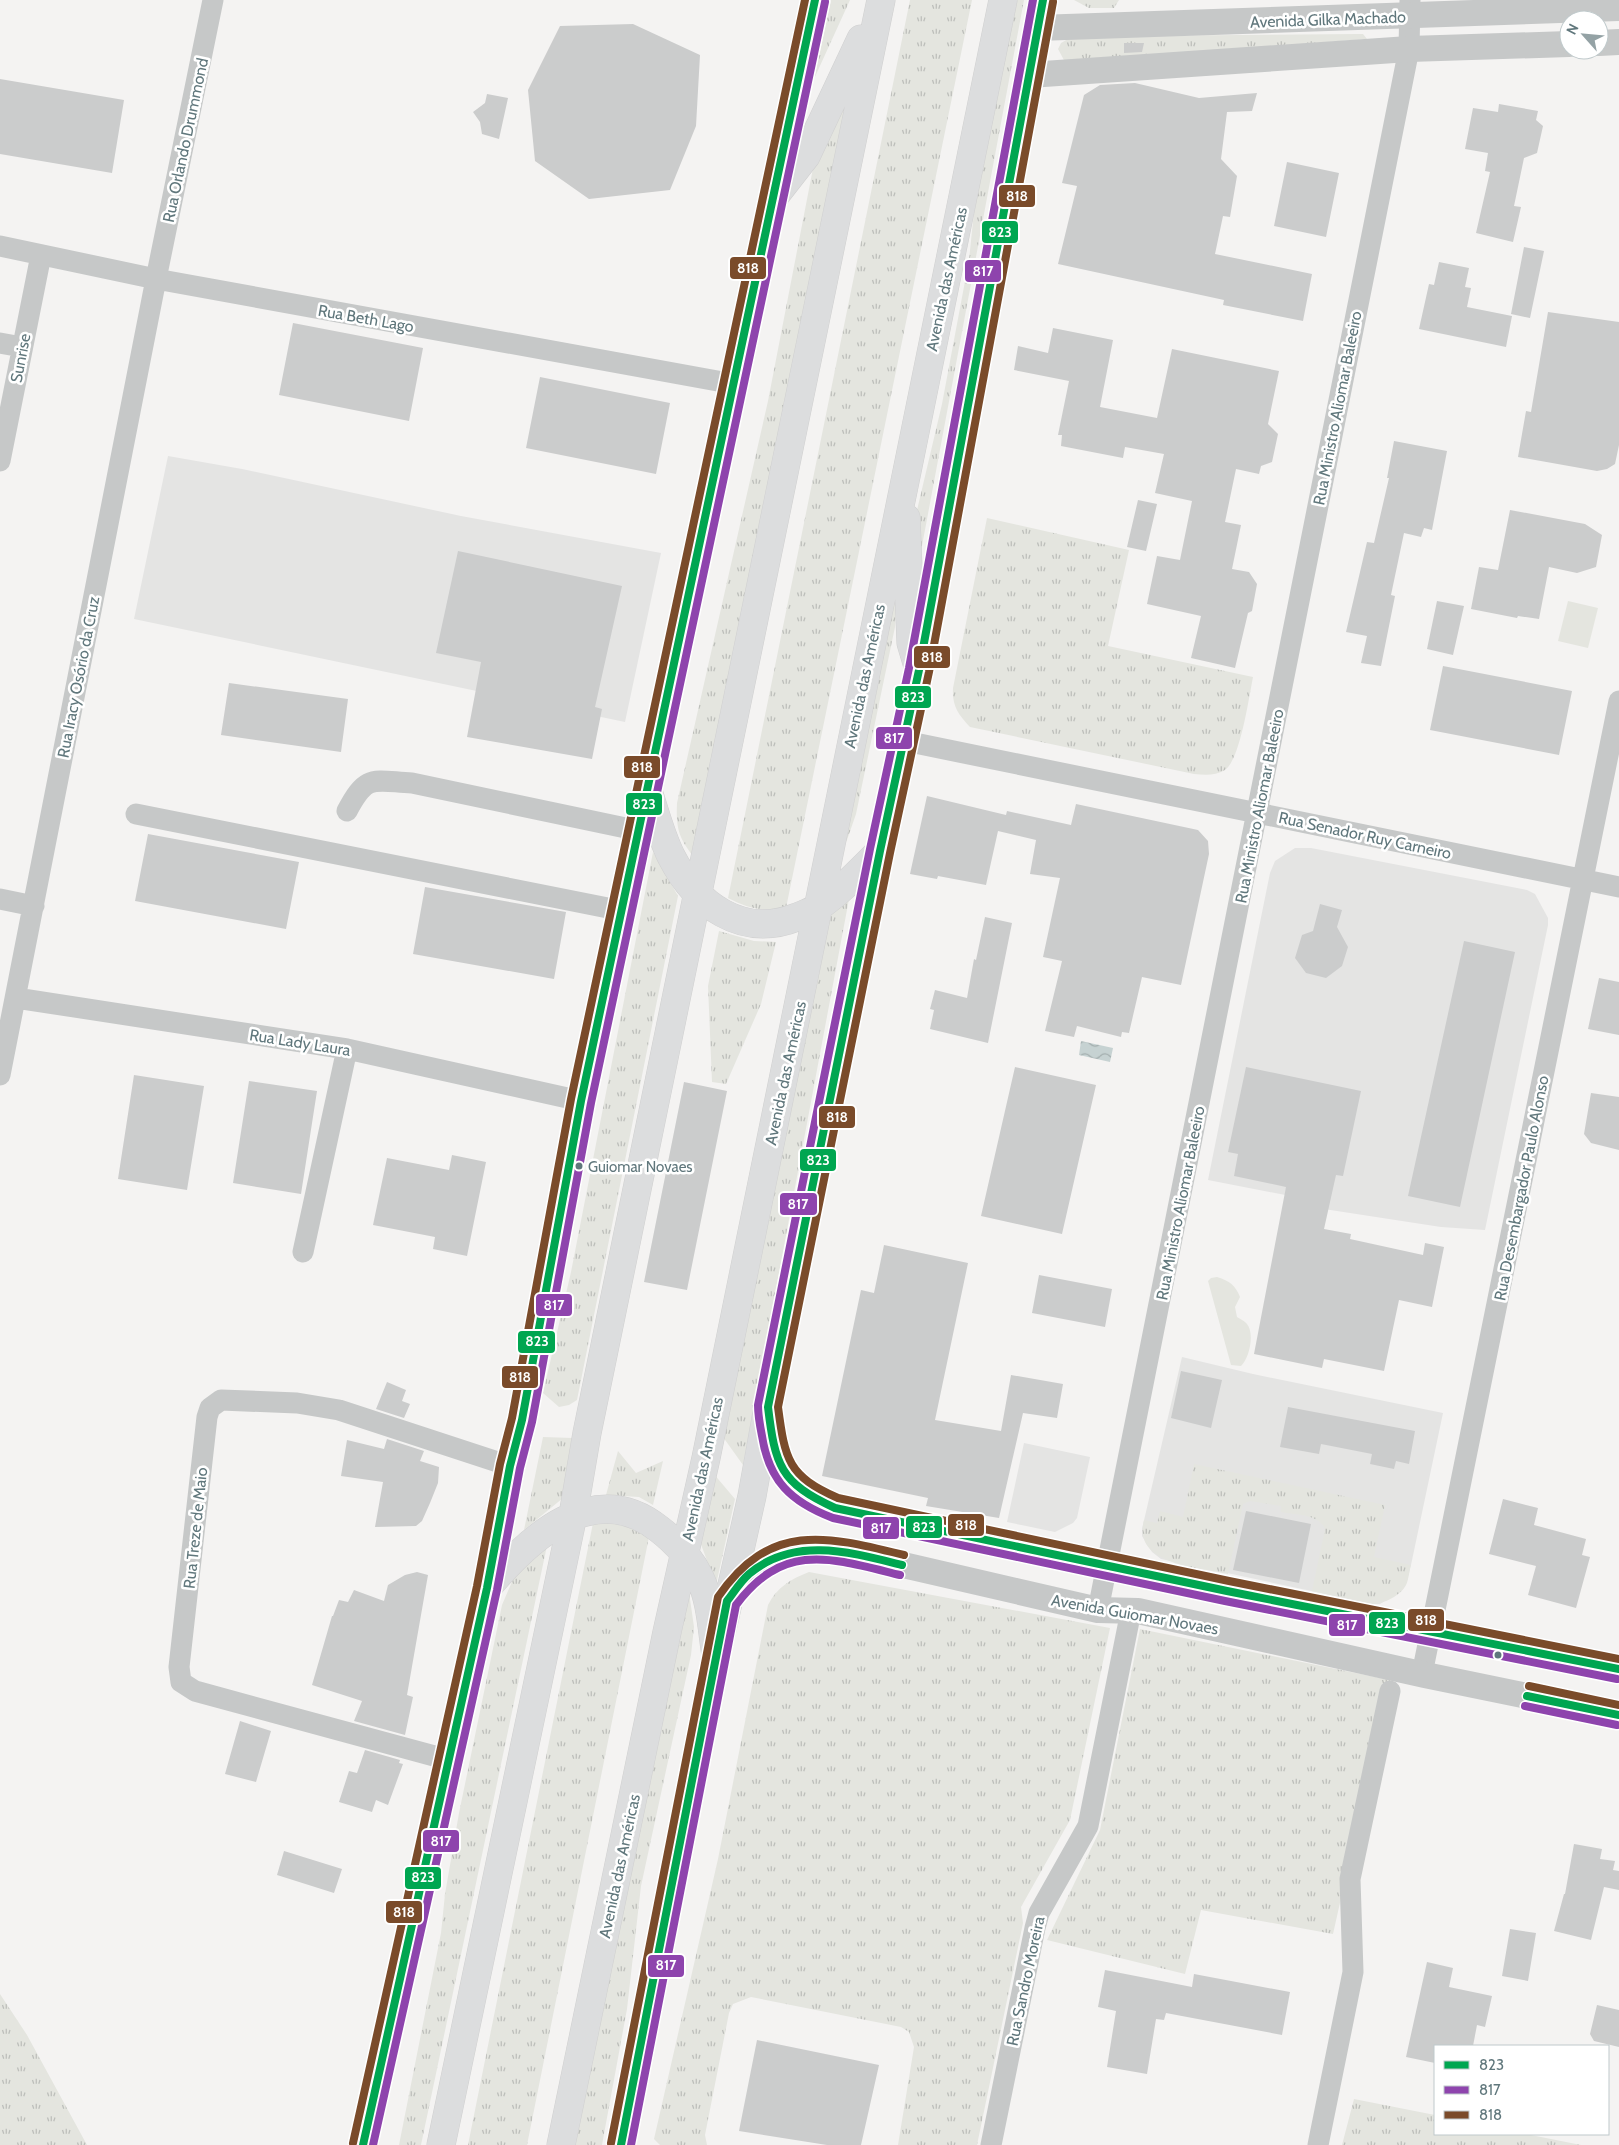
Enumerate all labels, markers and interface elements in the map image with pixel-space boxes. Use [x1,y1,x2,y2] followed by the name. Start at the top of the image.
[1250,7,1406,32] street label: Avenida Gilka Machado
[1559,10,1609,60] north arrow
[1562,21,1583,38] text: N
[159,56,212,224] street label: Rua Orlando Drummond
[998,184,1036,208] line badge: 818
[1006,187,1028,205] text: 818
[922,205,971,353] street label: Avenida das Américas
[981,220,1019,244] line badge: 823
[988,223,1012,241] text: 823
[729,256,767,280] line badge: 818
[737,259,759,277] text: 818
[964,259,1002,283] line badge: 817
[973,262,994,280] text: 817
[317,301,416,336] street label: Rua Beth Lago
[1309,309,1366,507] street label: Rua Ministro Aliomar Baleeiro
[6,332,35,384] street label: Sunrise
[54,594,104,759] street label: Rua Iracy Osório da Cruz
[840,602,889,750] street label: Avenida das Américas
[913,645,951,669] line badge: 818
[921,648,943,666] text: 818
[894,685,932,709] line badge: 823
[901,688,925,706] text: 823
[1231,707,1288,905] street label: Rua Ministro Aliomar Baleeiro
[875,726,913,750] line badge: 817
[884,729,905,747] text: 817
[623,755,661,779] line badge: 818
[631,758,653,776] text: 818
[625,792,663,816] line badge: 823
[632,795,656,813] text: 823
[1277,808,1453,863] street label: Rua Senador Ruy Carneiro
[761,999,810,1147] street label: Avenida das Américas
[248,1025,352,1060] street label: Rua Lady Laura
[1490,1074,1553,1302] street label: Rua Desembargador Paulo Alonso
[1152,1104,1209,1302] street label: Rua Ministro Aliomar Baleeiro
[818,1105,856,1129] line badge: 818
[826,1108,848,1126] text: 818
[799,1148,837,1172] line badge: 823
[806,1151,830,1169] text: 823
[588,1158,693,1176] place label: Guiomar Novaes
[574,1161,584,1171] marker: Guiomar Novaes
[779,1192,818,1216] line badge: 817
[788,1195,809,1213] text: 817
[535,1293,573,1317] line badge: 817
[544,1296,565,1314] text: 817
[517,1330,556,1354] line badge: 823
[525,1332,549,1350] text: 823
[501,1365,539,1389] line badge: 818
[509,1368,531,1386] text: 818
[678,1395,727,1543] street label: Avenida das Américas
[180,1466,211,1590] street label: Rua Treze de Maio
[947,1513,985,1537] line badge: 818
[905,1515,943,1539] line badge: 823
[862,1516,900,1540] line badge: 817
[955,1516,977,1534] text: 818
[912,1518,936,1536] text: 823
[871,1519,892,1537] text: 817
[1050,1590,1220,1639] street label: Avenida Guiomar Novaes
[1407,1608,1445,1632] line badge: 818
[1368,1611,1406,1635] line badge: 823
[1415,1611,1437,1629] text: 818
[1328,1613,1366,1637] line badge: 817
[1375,1614,1399,1632] text: 823
[1337,1616,1358,1634] text: 817
[1493,1650,1503,1660] unlabelled marker
[595,1792,644,1940] street label: Avenida das Américas
[422,1829,460,1853] line badge: 817
[431,1832,452,1850] text: 817
[404,1866,442,1890] line badge: 823
[411,1868,435,1886] text: 823
[385,1900,423,1924] line badge: 818
[393,1903,415,1921] text: 818
[1002,1914,1049,2048] street label: Rua Sandro Moreira
[647,1954,685,1978] line badge: 817
[656,1956,677,1974] text: 817
[1434,2045,1609,2135] legend
[1479,2056,1504,2074] text: 823
[1479,2081,1501,2099] text: 817
[1479,2106,1502,2124] text: 818

